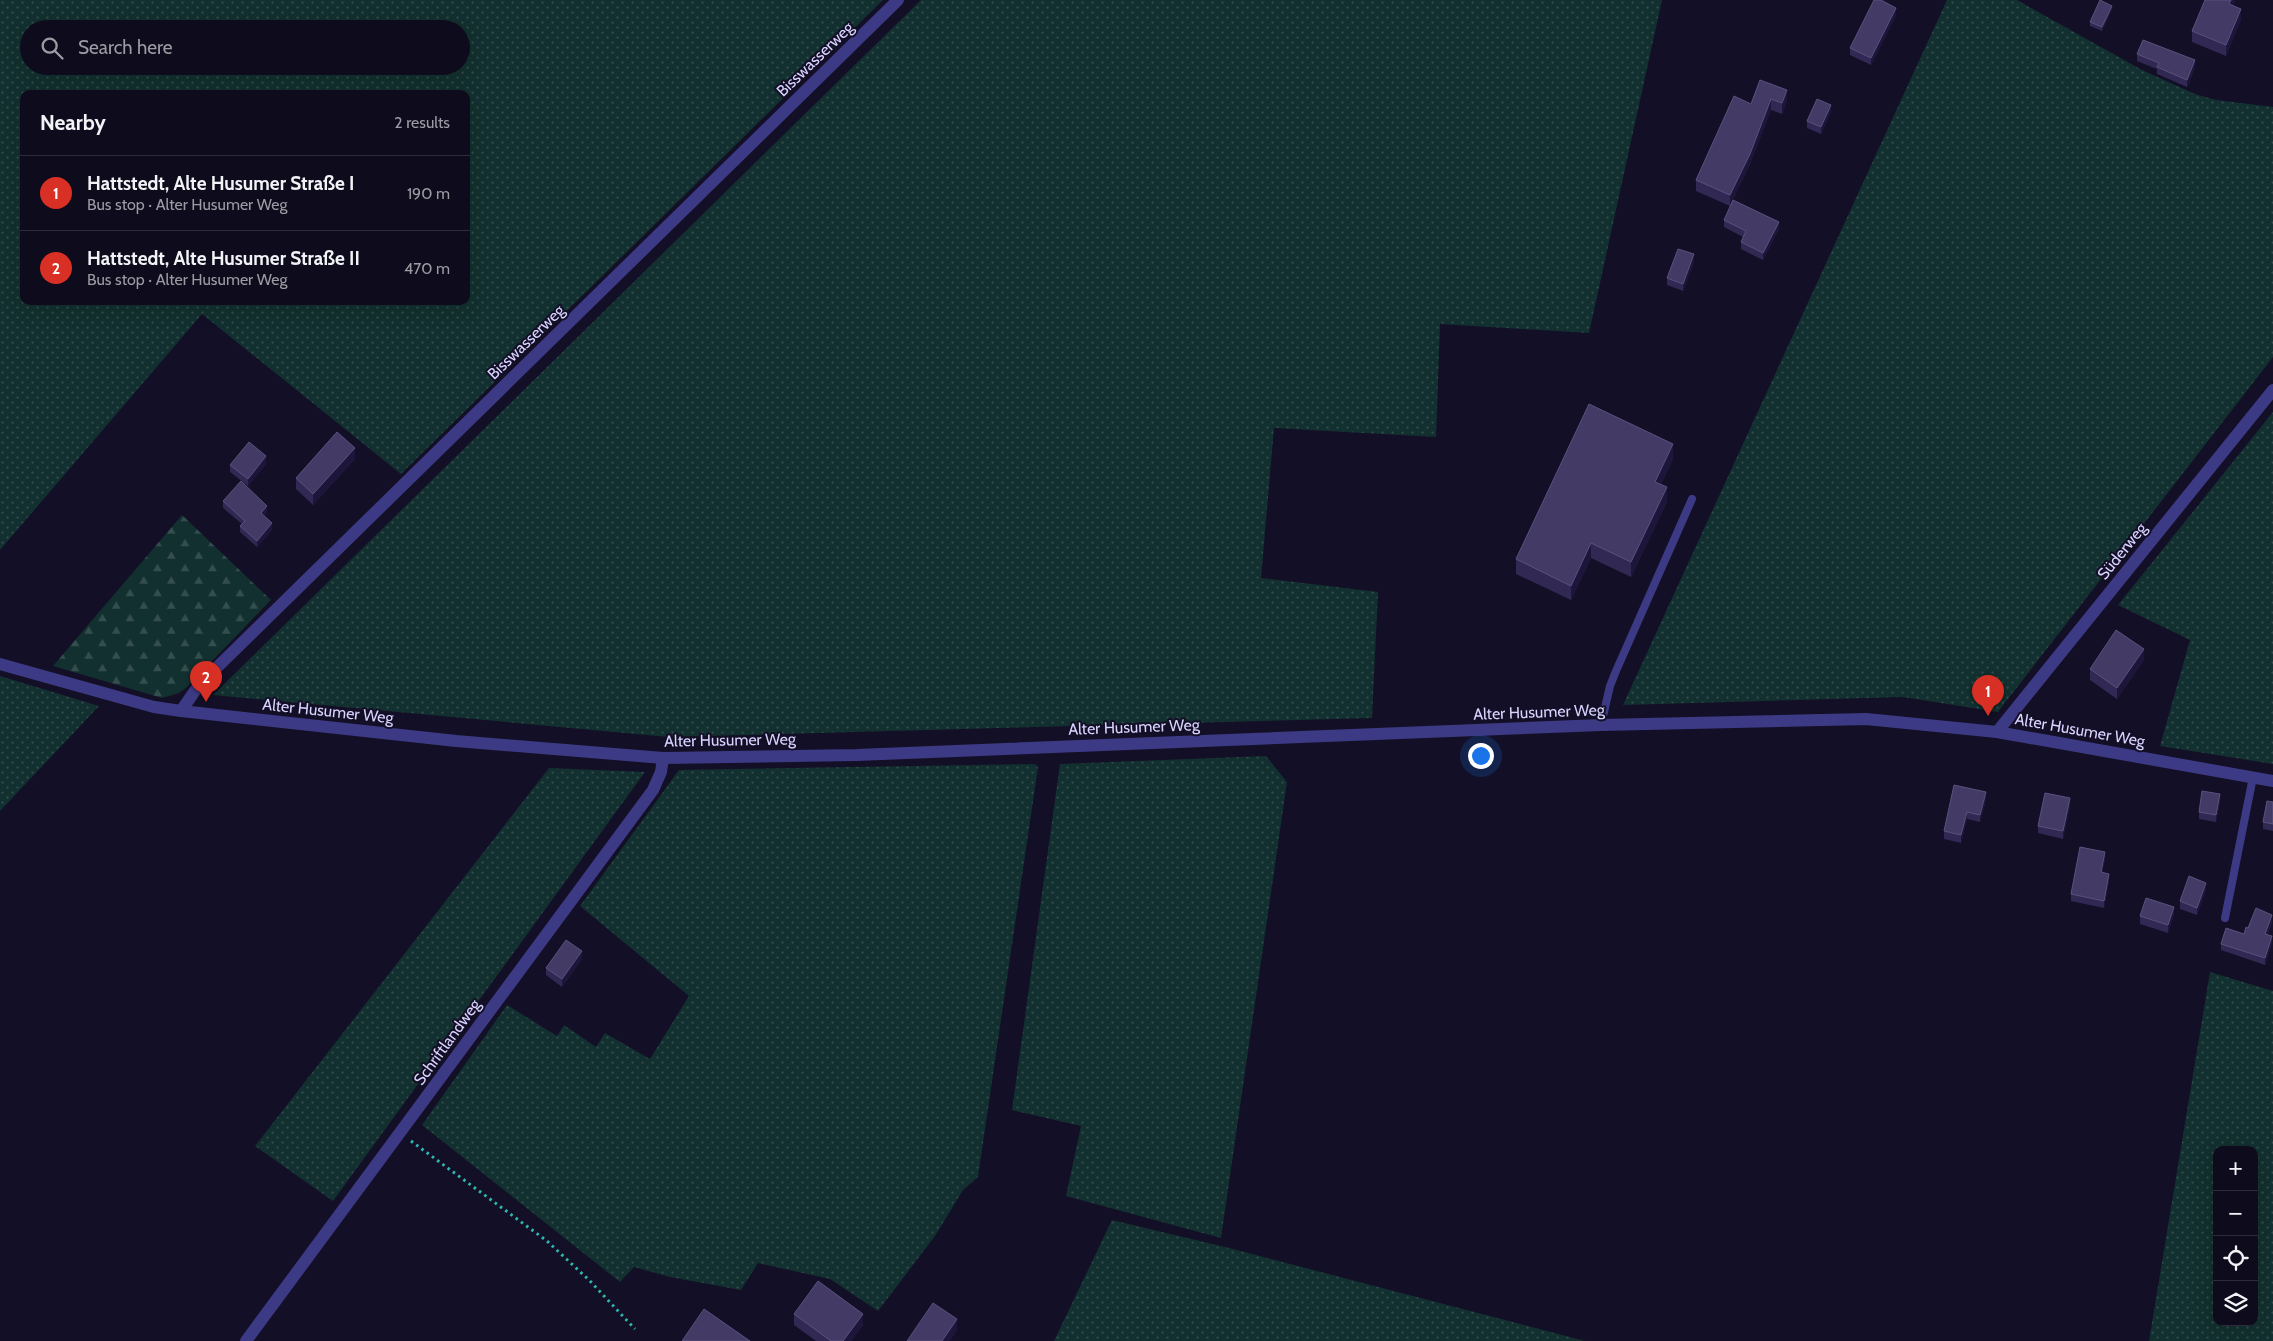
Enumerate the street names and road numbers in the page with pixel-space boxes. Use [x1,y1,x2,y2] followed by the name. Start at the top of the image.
[773,17,858,100] street label: Bisswasserweg
[484,300,569,383] street label: Bisswasserweg
[2093,518,2151,583] street label: Süderweg
[262,695,395,727] street label: Alter Husumer Weg
[1473,700,1606,724] street label: Alter Husumer Weg
[2014,709,2148,751] street label: Alter Husumer Weg
[1068,715,1201,739] street label: Alter Husumer Weg
[664,729,797,751] street label: Alter Husumer Weg
[410,995,485,1089] street label: Schriftlandweg

